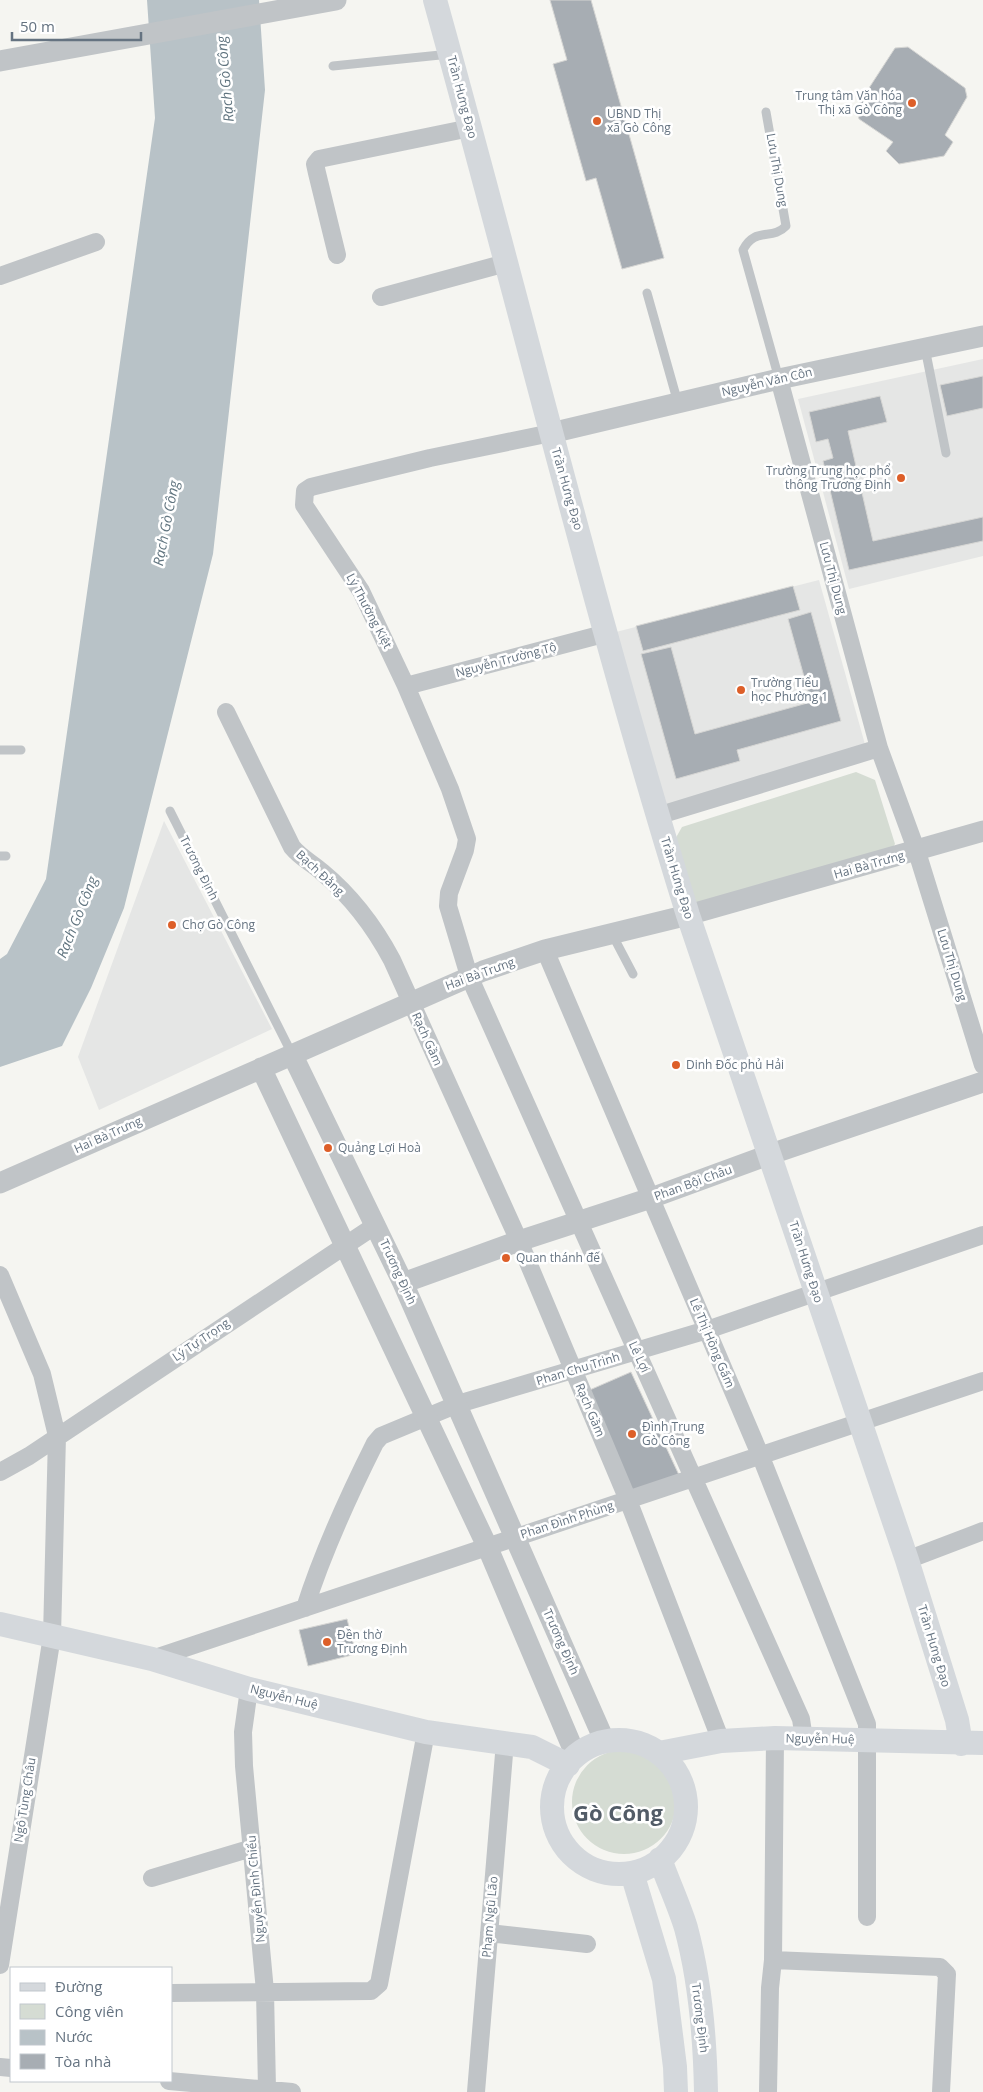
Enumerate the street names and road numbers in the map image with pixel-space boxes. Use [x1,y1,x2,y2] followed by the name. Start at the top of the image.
[443,54,482,140] street label: Trần Hưng Đạo
[763,132,792,209] street label: Lưu Thị Dung
[720,363,814,400] street label: Nguyễn Văn Côn
[548,446,587,532] street label: Trần Hưng Đạo
[816,540,851,617] street label: Lưu Thị Dung
[342,570,396,651] street label: Lý Thường Kiệt
[454,638,558,681] street label: Nguyễn Trường Tộ
[176,833,223,903] street label: Trương Định
[657,835,698,921] street label: Trần Hưng Đạo
[293,846,348,900] street label: Bạch Đằng
[832,846,907,883] street label: Hai Bà Trưng
[933,927,972,1004] street label: Lưu Thị Dung
[443,953,517,994] street label: Hai Bà Trưng
[408,1009,447,1068] street label: Rạch Gầm
[71,1112,145,1157] street label: Hai Bà Trưng
[651,1161,734,1205] street label: Phan Bội Châu
[785,1219,828,1305] street label: Trần Hưng Đạo
[376,1236,421,1307] street label: Trương Định
[686,1295,739,1390] street label: Lê Thị Hồng Gấm
[169,1314,233,1365] street label: Lý Tự Trọng
[625,1338,654,1375] street label: Lê Lợi
[534,1348,622,1389] street label: Phan Chu Trinh
[572,1380,609,1439] street label: Rạch Gầm
[518,1496,616,1543] street label: Phan Đình Phùng
[914,1603,955,1689] street label: Trần Hưng Đạo
[539,1606,584,1677] street label: Trương Định
[249,1680,320,1713] street label: Nguyễn Huệ
[785,1729,855,1748] street label: Nguyễn Huệ
[9,1756,40,1844] street label: Ngô Tùng Châu
[242,1835,269,1943] street label: Nguyễn Đình Chiểu
[477,1876,502,1958] street label: Phạm Ngũ Lão
[688,1982,713,2054] street label: Trương Định

